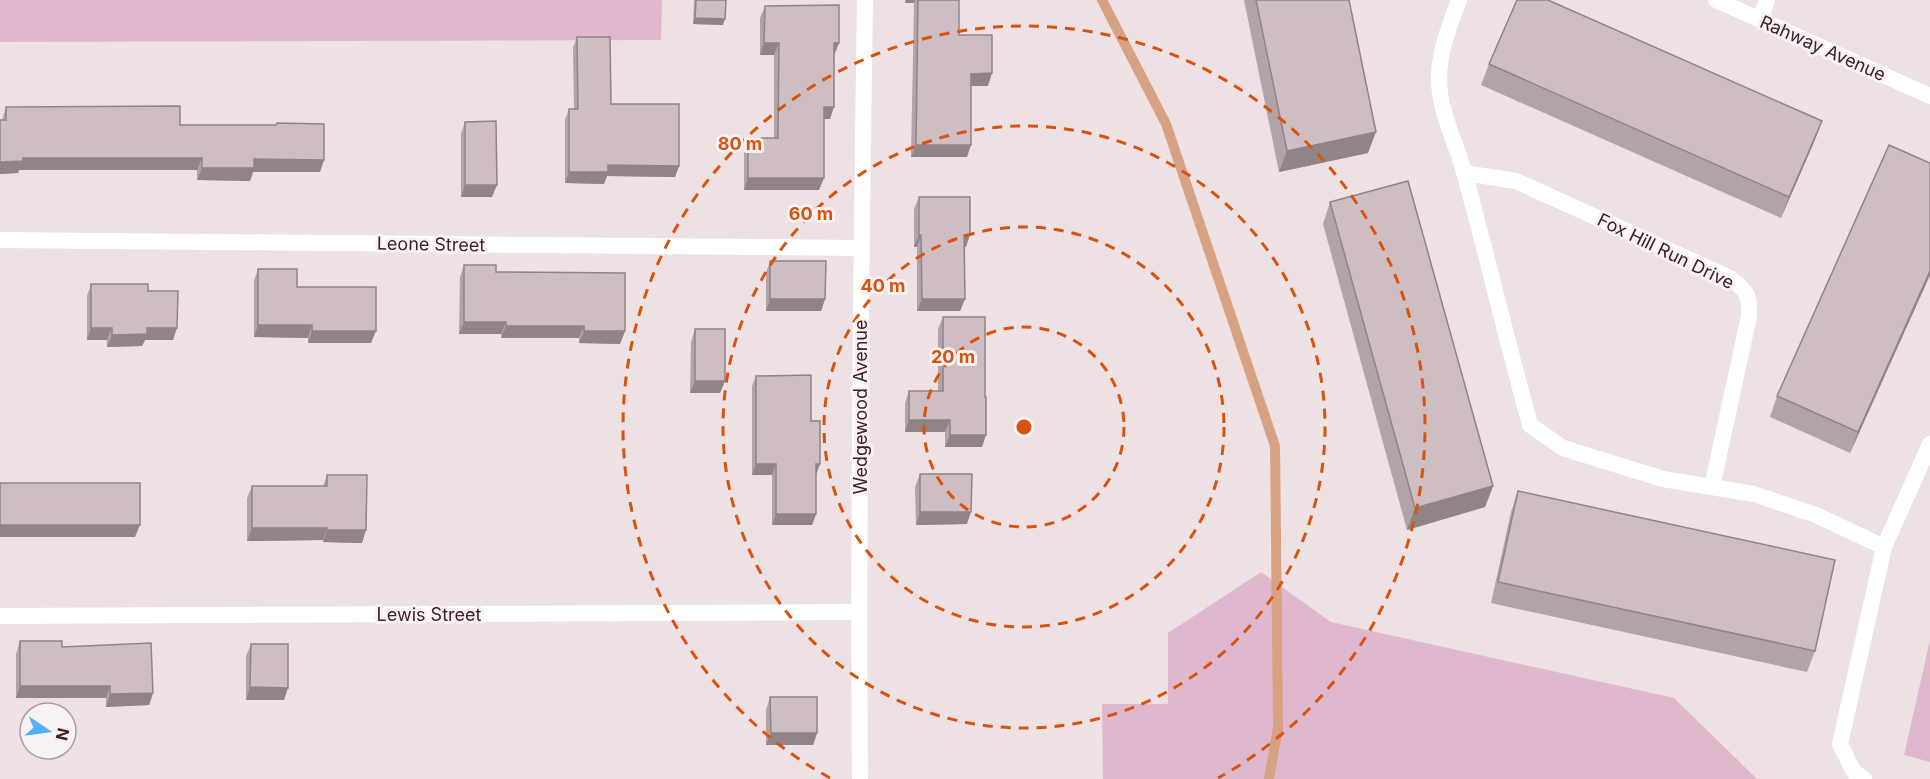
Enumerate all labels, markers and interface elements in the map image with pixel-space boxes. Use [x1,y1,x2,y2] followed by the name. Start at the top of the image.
[1757,11,1889,85] street label: Rahway Avenue
[718,133,762,154] text: 80 m
[789,203,833,224] text: 60 m
[1594,209,1738,293] street label: Fox Hill Run Drive
[377,233,486,255] street label: Leone Street
[861,275,906,296] text: 40 m
[850,320,871,494] street label: Wedgewood Avenue
[931,346,975,367] text: 20 m
[1014,417,1034,437] centre of rings
[377,604,482,625] street label: Lewis Street
[18,701,78,761] north arrow
[51,726,74,743] text: N

